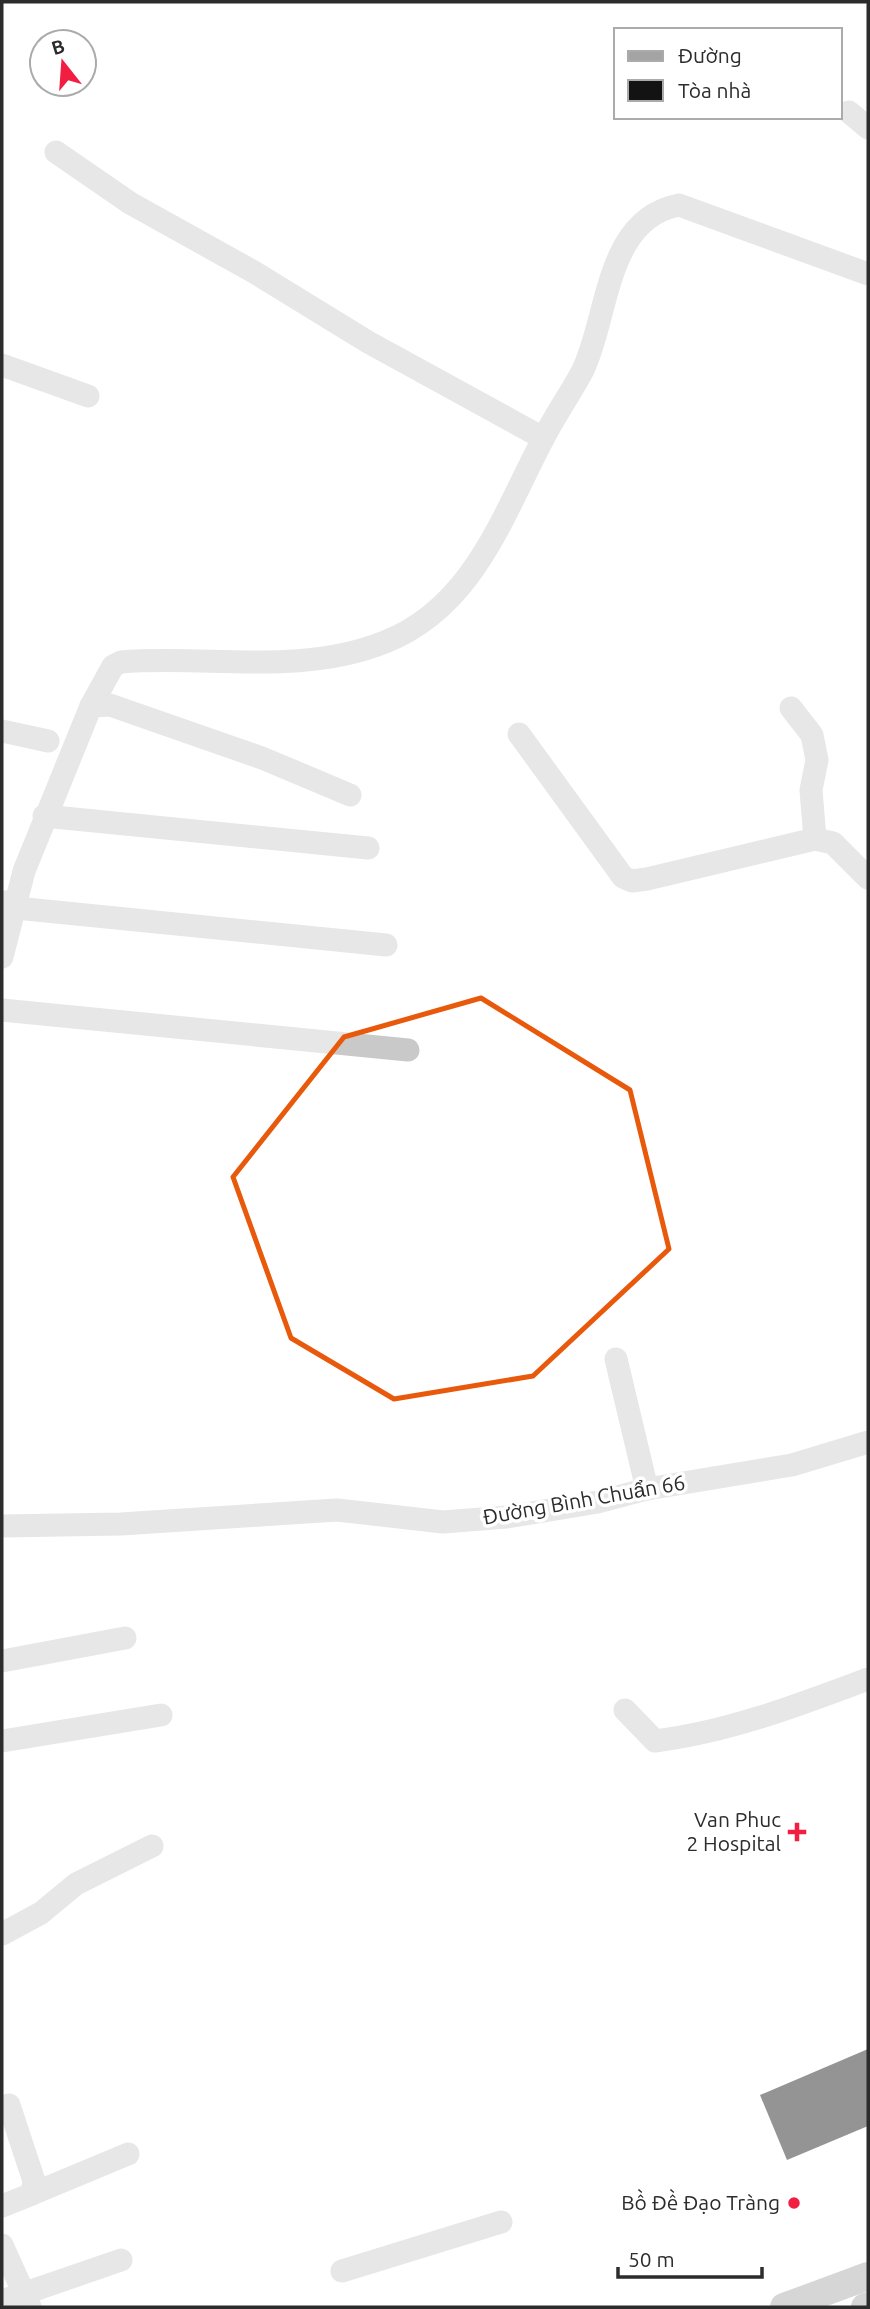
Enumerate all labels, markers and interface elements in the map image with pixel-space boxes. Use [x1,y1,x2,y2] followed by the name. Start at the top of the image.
[28,28,98,98] north arrow
[614,28,842,119] legend
[49,34,67,59] text: B
[678,43,742,67] text: Đường
[678,78,751,102] text: Tòa nhà
[481,1469,687,1529] street label: Đường Bình Chuẩn 66
[686,1807,781,1855] place label: Van Phuc 2 Hospital
[787,1822,807,1842] marker: Van Phuc 2 Hospital
[621,2188,780,2214] place label: Bồ Đề Đạo Tràng
[786,2195,802,2211] marker: Bồ Đề Đạo Tràng
[618,2236,762,2280] scale bar
[628,2247,675,2271] text: 50 m

